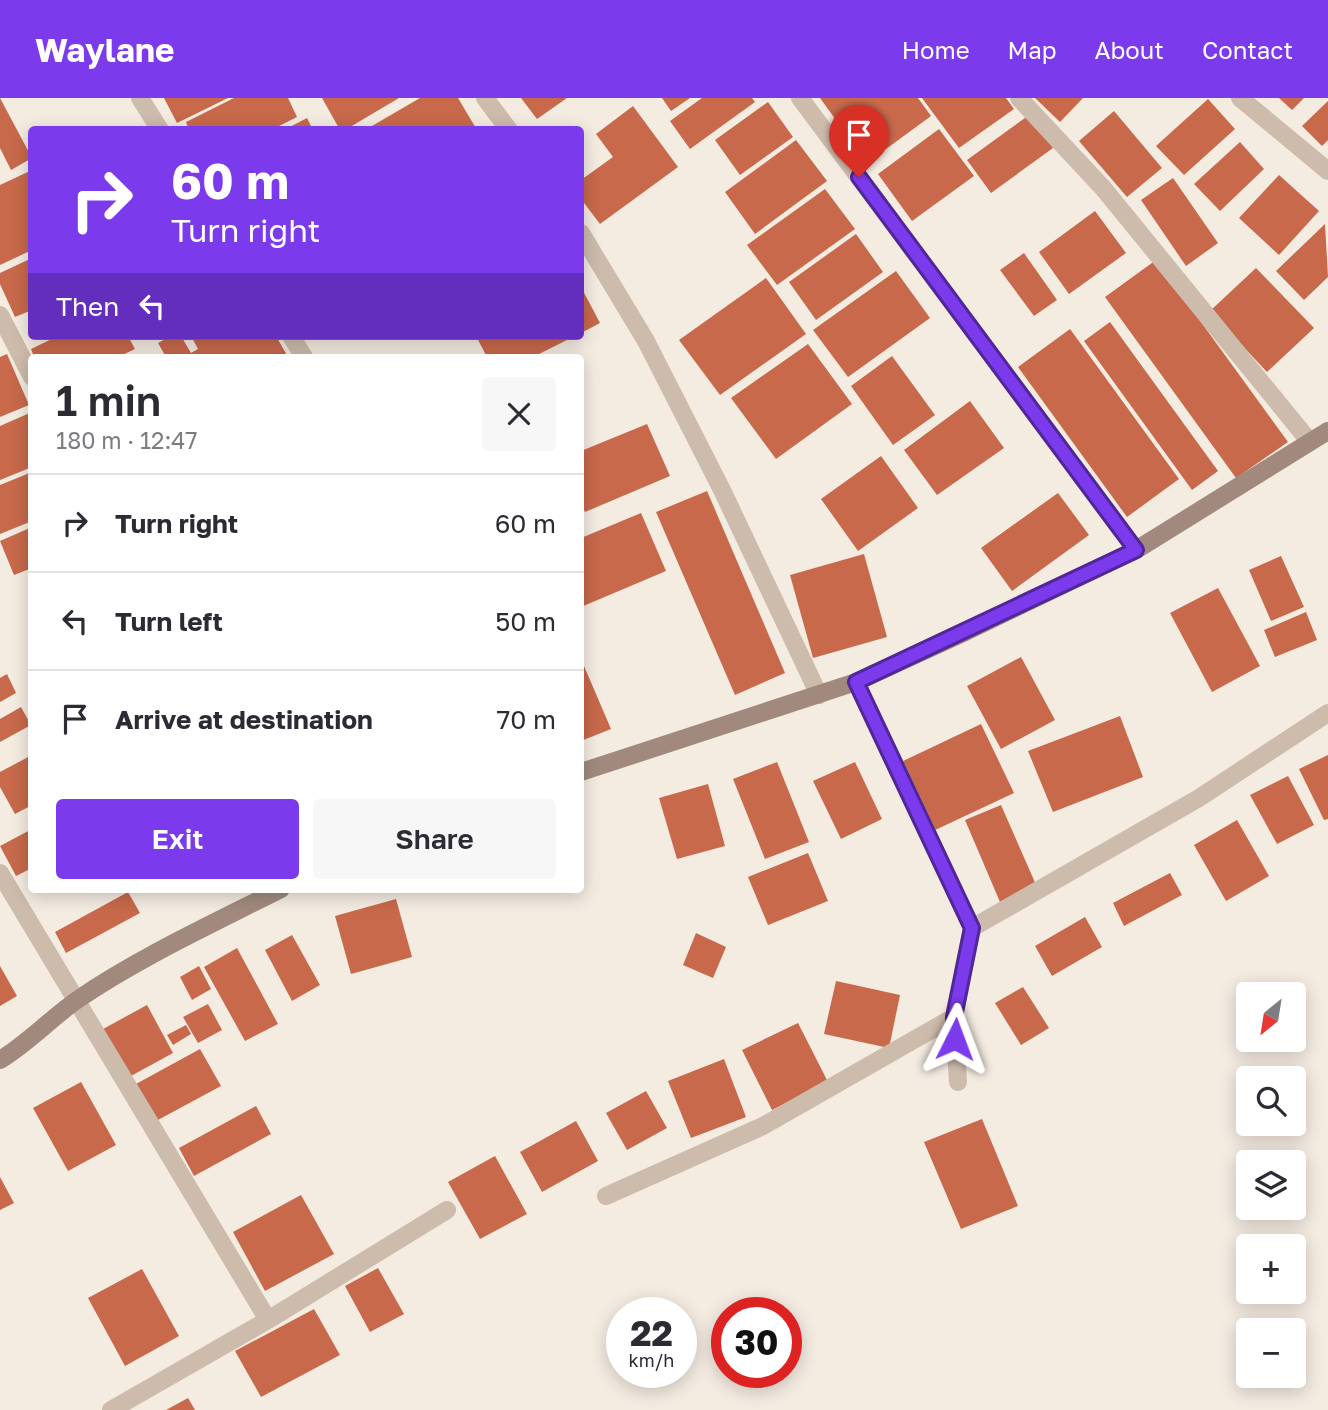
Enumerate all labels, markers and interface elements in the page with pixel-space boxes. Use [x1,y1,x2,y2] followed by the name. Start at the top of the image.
[35,30,174,69] text: Waylane
[902,35,970,64] text: Home
[1008,35,1057,64] text: Map
[1095,35,1164,64] text: About
[1202,35,1293,64] text: Contact
[829,105,889,177] pin
[840,116,878,154] icon: arrive
[171,151,289,210] text: 60 m
[56,154,147,245] icon: right
[171,211,320,249] text: Turn right
[133,287,171,325] icon: left
[56,291,119,322] text: Then
[56,375,161,425] text: 1 min
[482,377,556,451] button: close
[56,426,198,454] text: 180 m · 12:47
[56,504,94,542] icon: right
[115,508,238,539] text: Turn right
[495,508,556,539] text: 60 m
[56,602,94,640] icon: left
[115,606,223,637] text: Turn left
[495,606,556,637] text: 50 m
[56,700,94,738] icon: arrive
[115,704,373,735] text: Arrive at destination
[497,704,556,735] text: 70 m
[56,799,299,879] button: Exit
[313,799,556,879] button: Share
[1236,982,1306,1052] north arrow
[1236,982,1306,1388] map controls
[918,1002,992,1076] position arrow
[1236,1066,1306,1136] button: search
[1236,1150,1306,1220] button: layers
[1236,1234,1306,1304] button: +
[711,1297,802,1388] speed limit sign: 30
[630,1312,673,1354] text: 22
[1236,1318,1306,1388] button: −
[629,1349,674,1371] text: km/h

